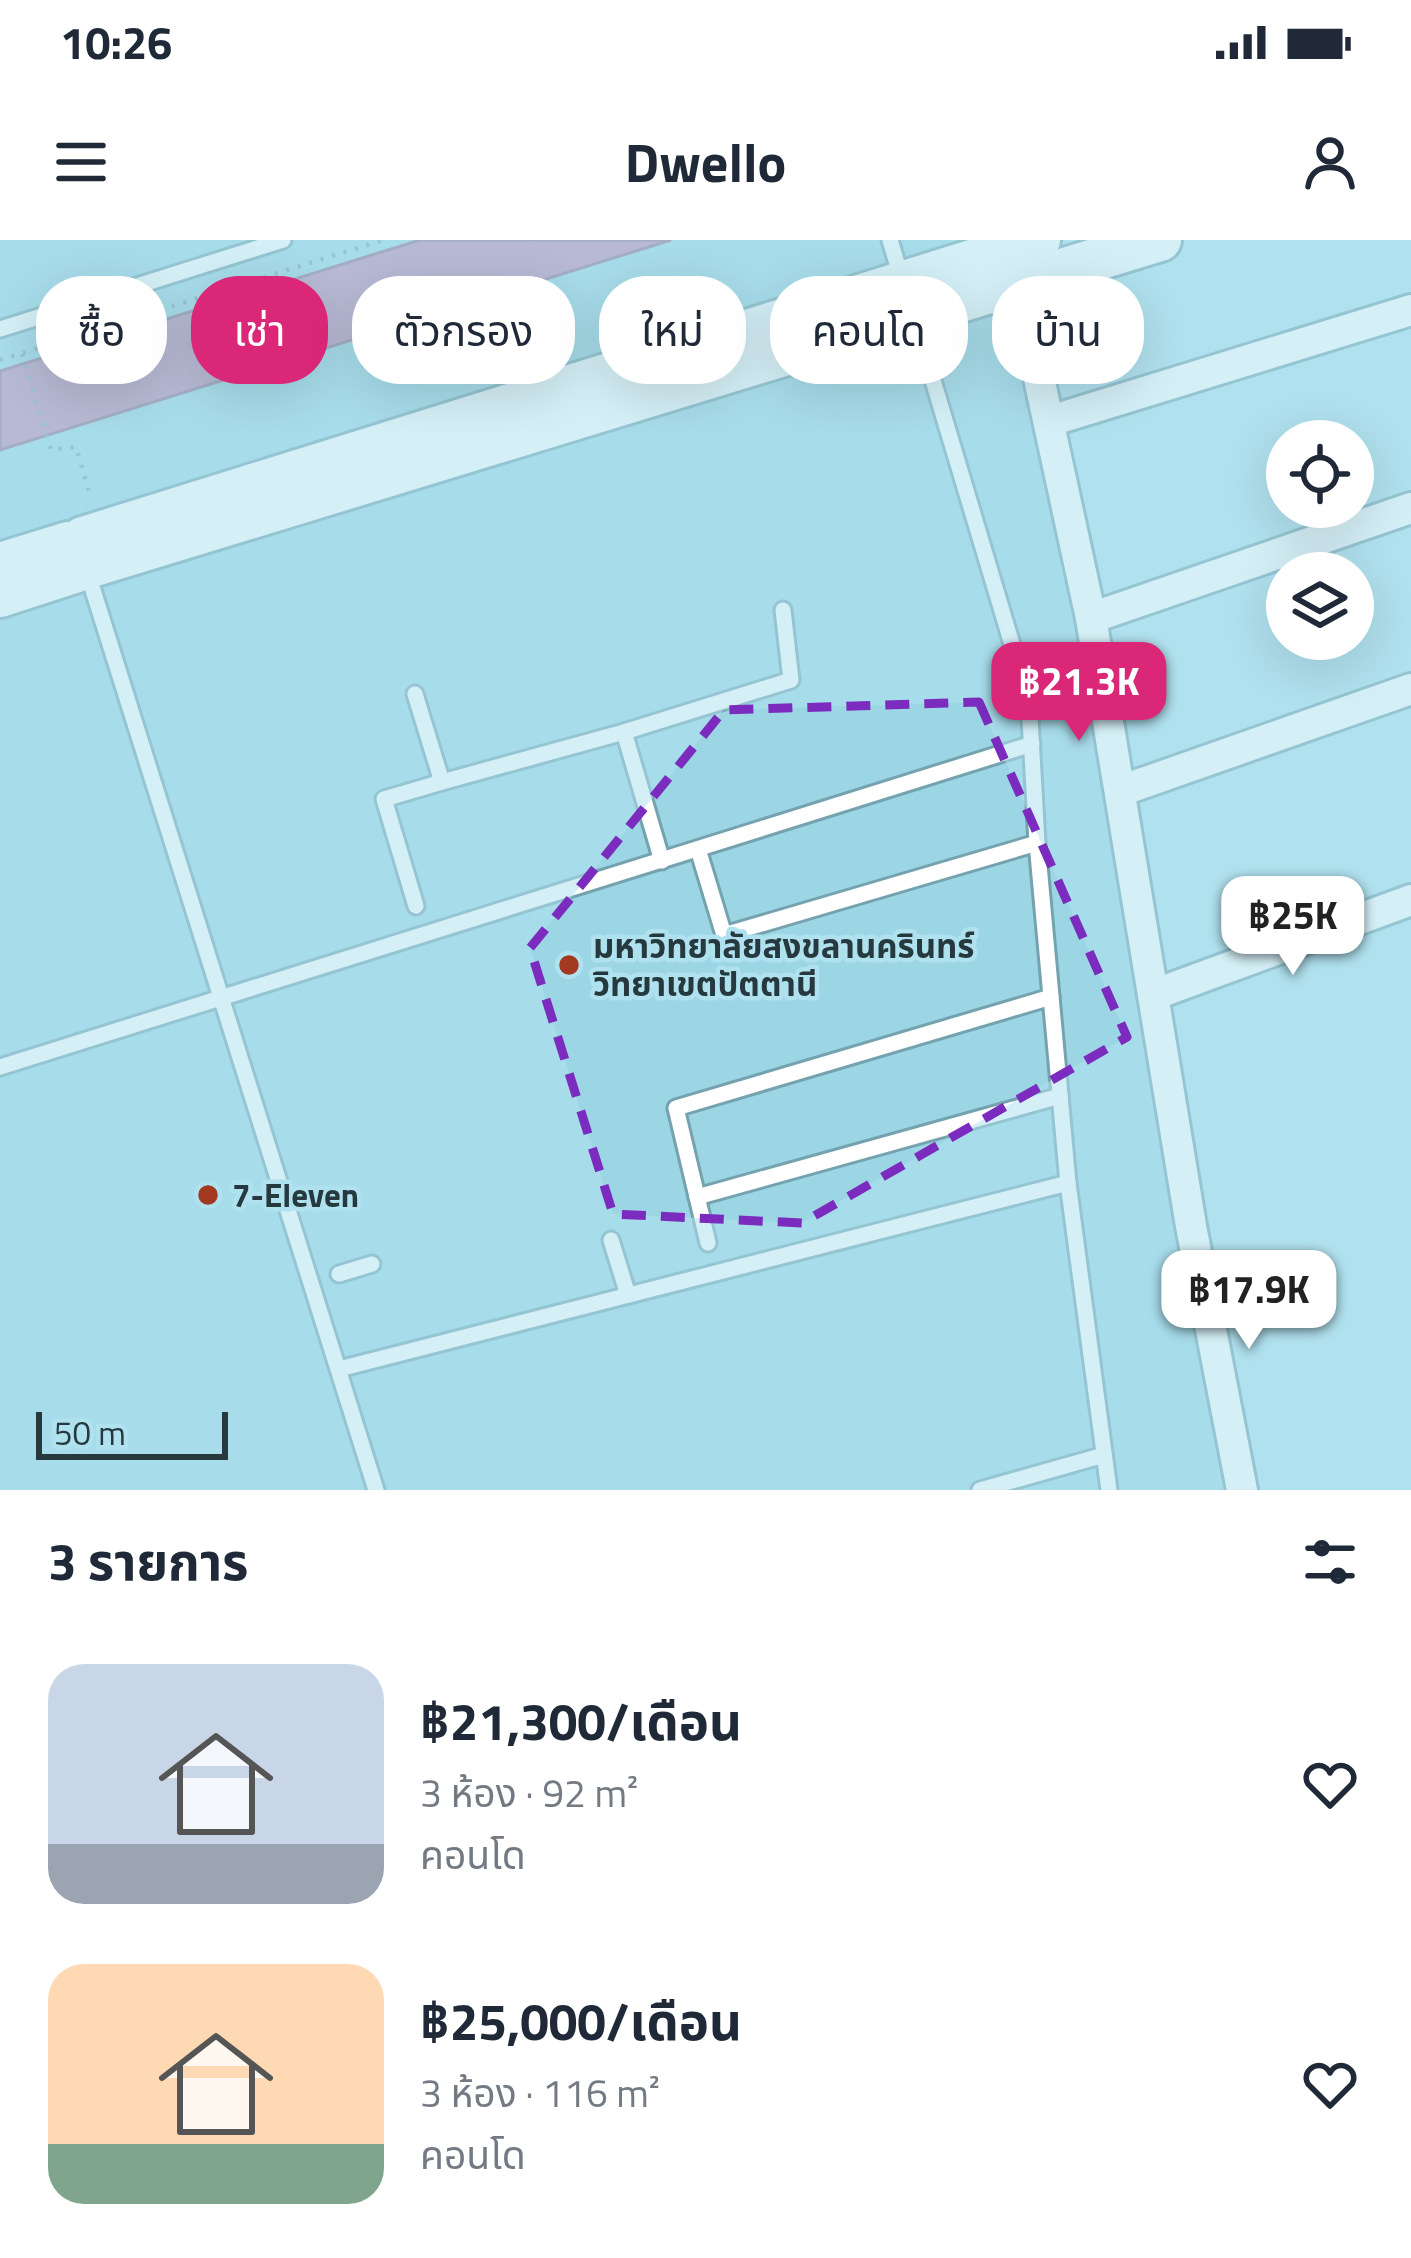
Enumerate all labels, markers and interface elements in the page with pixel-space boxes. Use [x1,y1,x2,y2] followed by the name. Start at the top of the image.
[60,8,172,76] text: 10:26
[625,121,786,203] text: Dwello
[48,129,114,195] icon: menu
[1297,129,1363,195] icon: person
[36,276,167,384] chip: ซื้อ
[191,276,328,384] chip: เช่า
[352,276,575,384] chip: ตัวกรอง
[599,276,746,384] chip: ใหม่
[770,276,968,384] chip: คอนโด
[992,276,1144,384] chip: บ้าน
[1266,420,1374,660] map controls
[1266,420,1374,528] button: locate
[1266,552,1374,660] button: layers
[981,642,1177,744] pin: ฿21.3K
[1018,651,1140,710] text: ฿21.3K
[1222,876,1364,978] pin: ฿25K
[1248,885,1338,944] text: ฿25K
[593,921,975,1009] place label: มหาวิทยาลัยสงขลานครินทร์ วิทยาเขตปัตตานี
[556,952,582,978] marker: มหาวิทยาลัยสงขลานครินทร์ วิทยาเขตปัตตานี
[232,1170,359,1220] place label: 7-Eleven
[195,1182,221,1208] marker: 7-Eleven
[1151,1250,1347,1352] pin: ฿17.9K
[1188,1259,1310,1318] text: ฿17.9K
[36,1406,228,1459] scale bar
[54,1408,126,1458] text: 50 m
[48,1522,249,1600] text: 3 รายการ
[1297,1529,1363,1595] icon: filters
[420,1682,742,1760] text: ฿21,300/เดือน
[144,1712,288,1856] icon: home
[1297,1751,1363,1817] icon: heart
[420,1763,638,1822] text: 3 ห้อง · 92 m²
[420,1825,526,1884] text: คอนโด
[420,1982,742,2060] text: ฿25,000/เดือน
[144,2012,288,2156] icon: home
[1297,2051,1363,2117] icon: heart
[420,2063,660,2122] text: 3 ห้อง · 116 m²
[420,2125,526,2184] text: คอนโด

